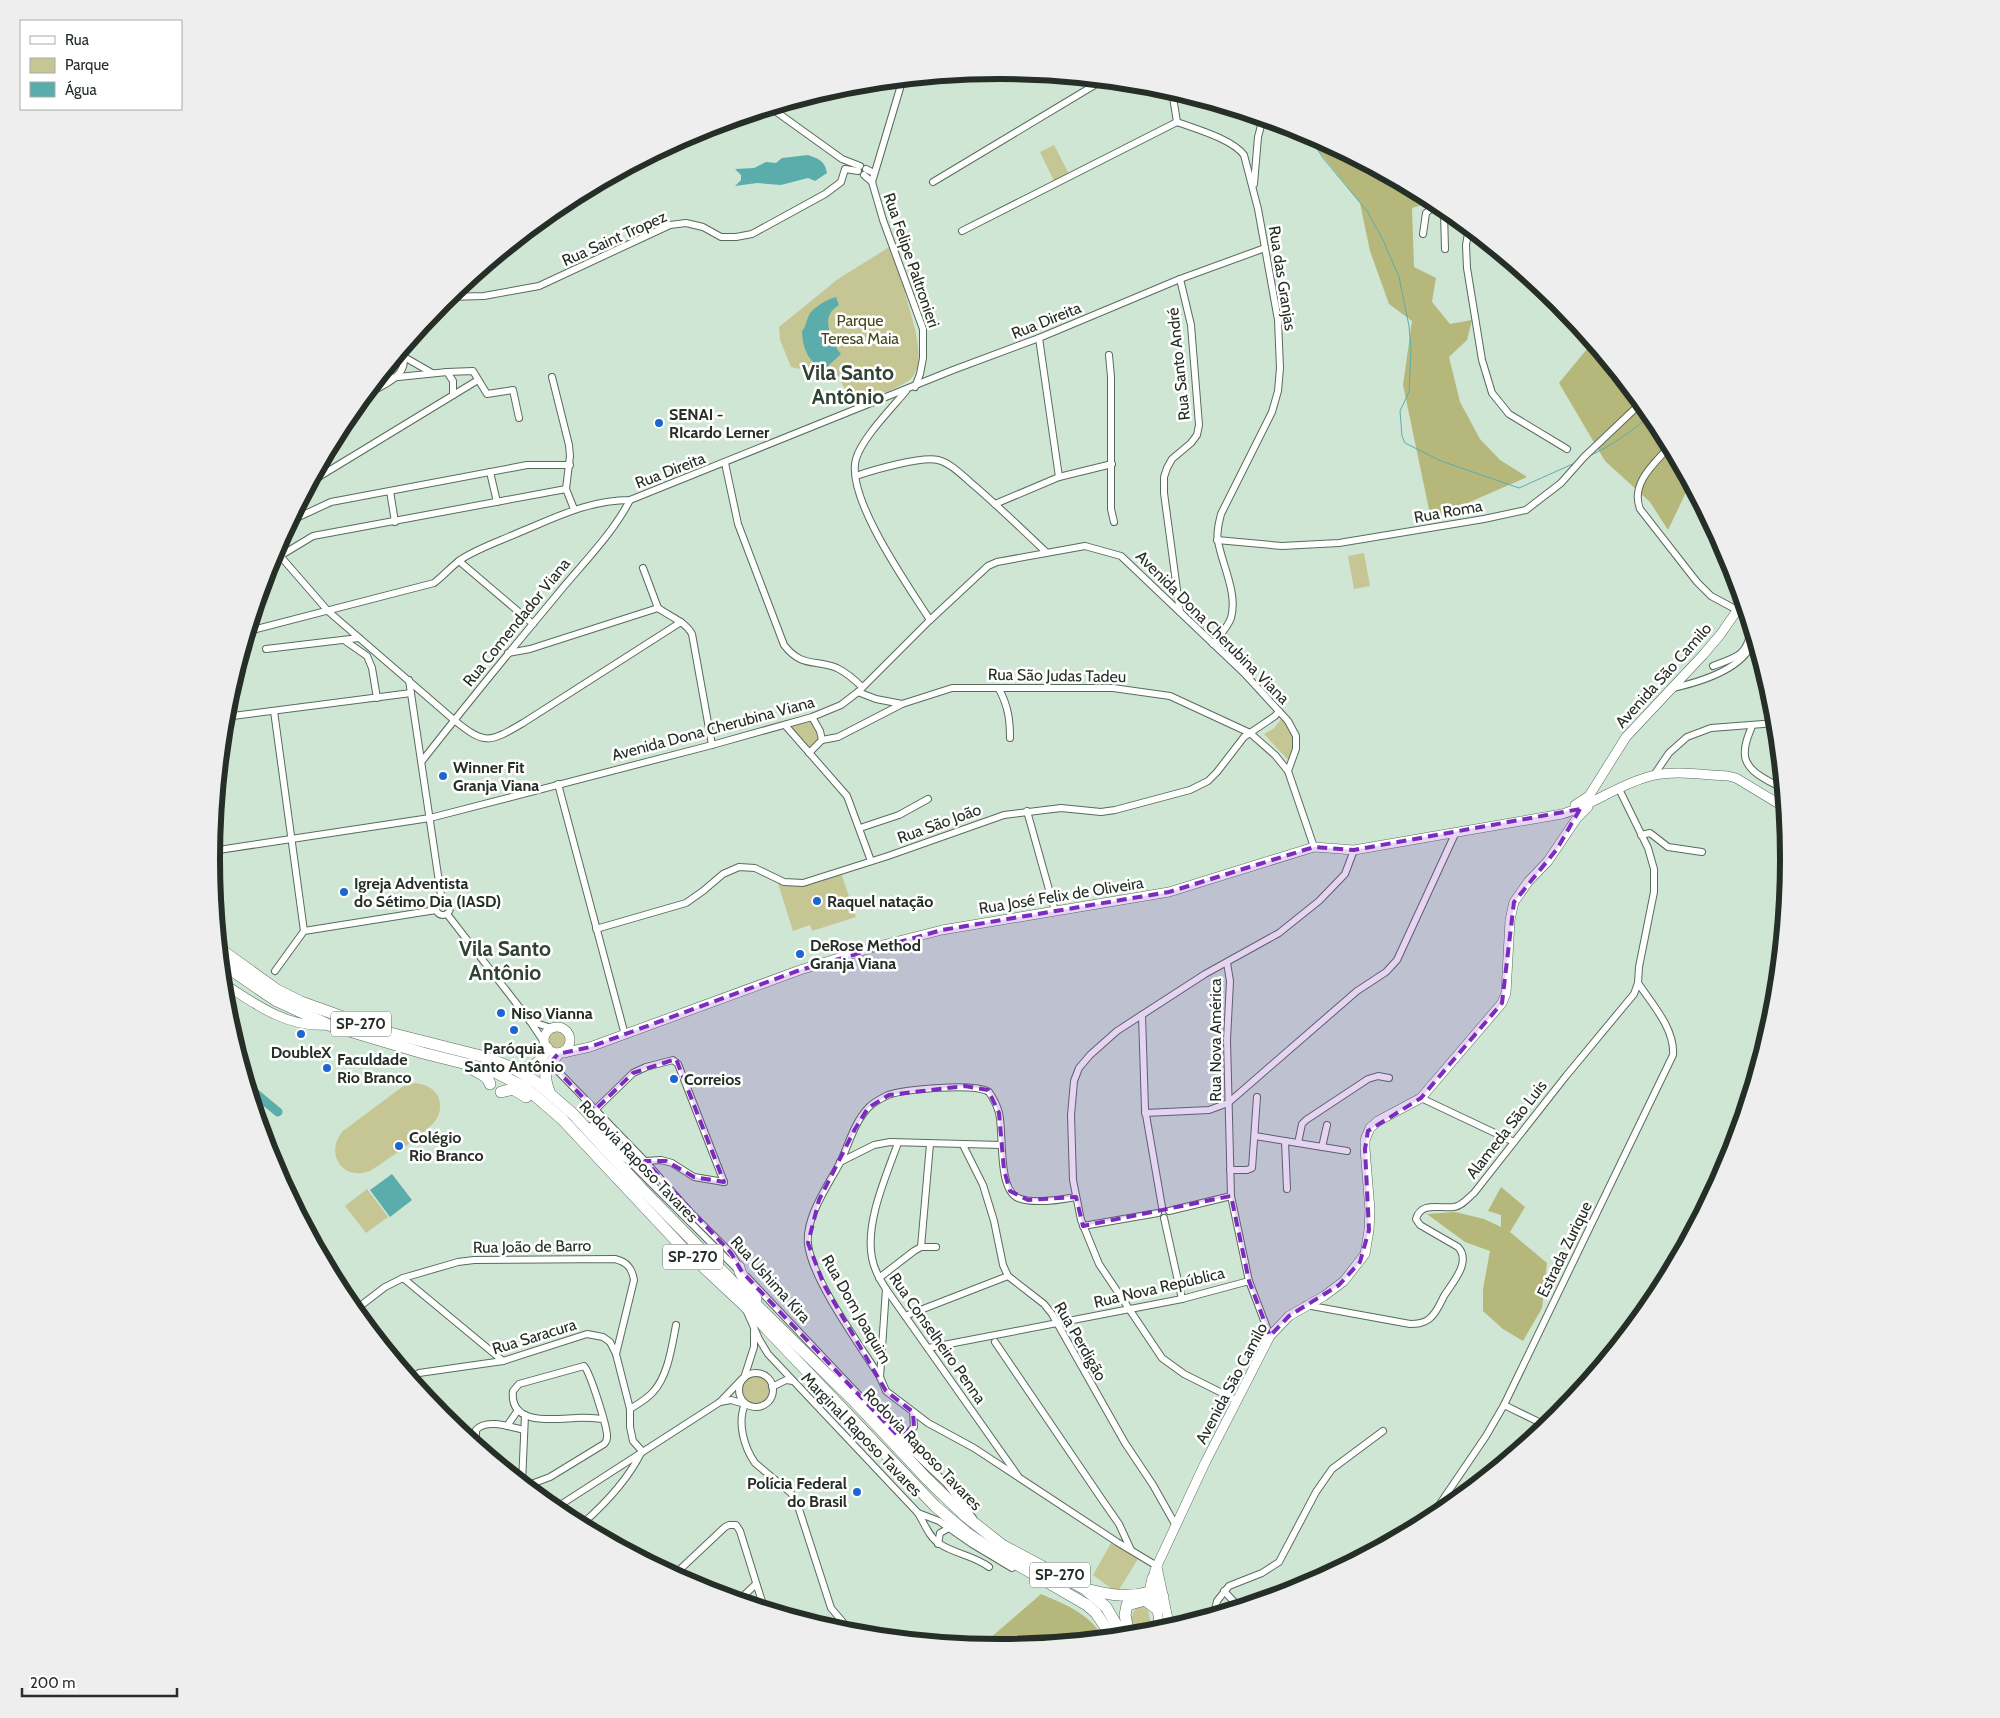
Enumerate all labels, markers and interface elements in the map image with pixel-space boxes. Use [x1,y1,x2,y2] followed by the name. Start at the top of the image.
[20,20,182,110] legend
[65,31,90,49] text: Rua
[65,56,109,74] text: Parque
[65,80,97,99] text: Água
[880,190,943,330] street label: Rua Felipe Paltronieri
[559,207,670,270] street label: Rua Saint Tropez
[1265,224,1300,332] street label: Rua das Granjas
[1009,298,1084,343] street label: Rua Direita
[1163,307,1194,421] street label: Rua Santo André
[821,311,899,348] park label: Parque Teresa Maia
[802,360,894,409] district label: Vila Santo Antônio
[669,405,770,442] place label: SENAI - RIcardo Lerner
[653,417,665,429] marker: SENAI - RIcardo Lerner
[632,448,708,493] street label: Rua Direita
[1412,496,1484,527] street label: Rua Roma
[1132,547,1294,708] street label: Avenida Dona Cherubina Viana
[459,554,574,690] street label: Rua Comendador Viana
[1611,619,1716,732] street label: Avenida São Camilo
[988,665,1126,686] street label: Rua São Judas Tadeu
[610,692,817,765] street label: Avenida Dona Cherubina Viana
[453,758,539,795] place label: Winner Fit Granja Viana
[437,770,449,782] marker: Winner Fit Granja Viana
[895,799,984,847] street label: Rua São João
[977,873,1145,918] street label: Rua José Felix de Oliveira
[354,874,501,911] place label: Igreja Adventista do Sétimo Dia (IASD)
[338,886,350,898] marker: Igreja Adventista do Sétimo Dia (IASD)
[827,892,933,911] place label: Raquel natação
[811,895,823,907] marker: Raquel natação
[459,936,551,985] district label: Vila Santo Antônio
[810,936,921,973] place label: DeRose Method Granja Viana
[794,948,806,960] marker: DeRose Method Granja Viana
[1206,978,1225,1102] street label: Rua Nova América
[511,1004,593,1023] place label: Niso Vianna
[495,1007,507,1019] marker: Niso Vianna
[331,1012,391,1036] road number: SP-270
[508,1024,520,1036] marker: Paróquia Santo Antônio
[295,1028,307,1040] marker: DoubleX
[464,1039,564,1076] place label: Paróquia Santo Antônio
[271,1043,332,1062] place label: DoubleX
[337,1050,412,1087] place label: Faculdade Rio Branco
[321,1062,333,1074] marker: Faculdade Rio Branco
[684,1070,741,1089] place label: Correios
[668,1073,680,1085] marker: Correios
[1462,1076,1551,1182] street label: Alameda São Luis
[575,1096,702,1227] street label: Rodovia Raposo Tavares
[409,1128,484,1165] place label: Colégio Rio Branco
[393,1140,405,1152] marker: Colégio Rio Branco
[1533,1198,1596,1300] street label: Estrada Zurique
[727,1232,815,1327] street label: Rua Ushima Kira
[473,1236,592,1257] street label: Rua João de Barro
[663,1244,723,1270] road number: SP-270
[818,1252,895,1367] street label: Rua Dom Joaquim
[1092,1263,1227,1312] street label: Rua Nova República
[885,1269,990,1408] street label: Rua Conselheiro Penna
[1050,1298,1111,1384] street label: Rua Perdigão
[490,1315,579,1358] street label: Rua Saracura
[1191,1319,1272,1447] street label: Avenida São Camilo
[797,1368,926,1501] street label: Marginal Raposo Tavares
[859,1384,986,1515] street label: Rodovia Raposo Tavares
[747,1474,847,1511] place label: Polícia Federal do Brasil
[851,1486,863,1498] marker: Polícia Federal do Brasil
[1030,1562,1090,1588] road number: SP-270
[22,1666,178,1698] scale bar
[30,1674,75,1692] text: 200 m

